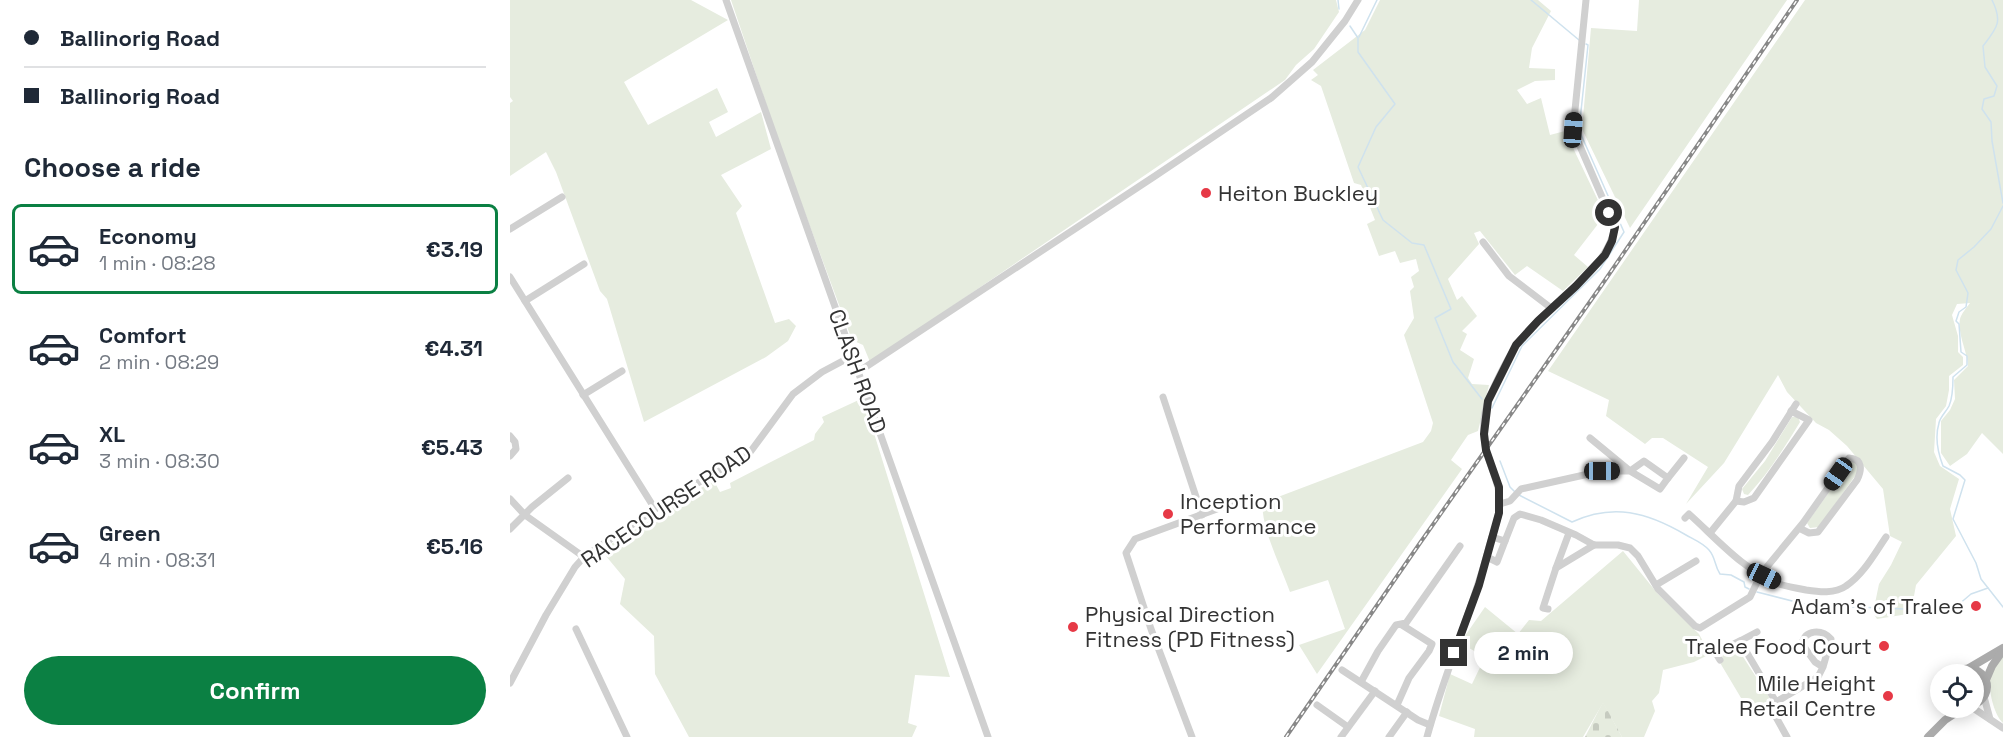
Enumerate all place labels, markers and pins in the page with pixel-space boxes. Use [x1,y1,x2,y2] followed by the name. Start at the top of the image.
[1218,179,1378,207] place label: Heiton Buckley
[1199,186,1213,200] marker: Heiton Buckley
[1180,487,1317,540] place label: Inception Performance
[1161,507,1175,521] marker: Inception Performance
[1791,592,1964,620] place label: Adam's of Tralee
[1969,599,1983,613] marker: Adam's of Tralee
[1085,600,1295,653] place label: Physical Direction Fitness (PD Fitness)
[1066,620,1080,634] marker: Physical Direction Fitness (PD Fitness)
[1685,632,1872,660] place label: Tralee Food Court
[1877,639,1891,653] marker: Tralee Food Court
[1739,669,1876,722] place label: Mile Height Retail Centre
[1881,689,1895,703] marker: Mile Height Retail Centre

